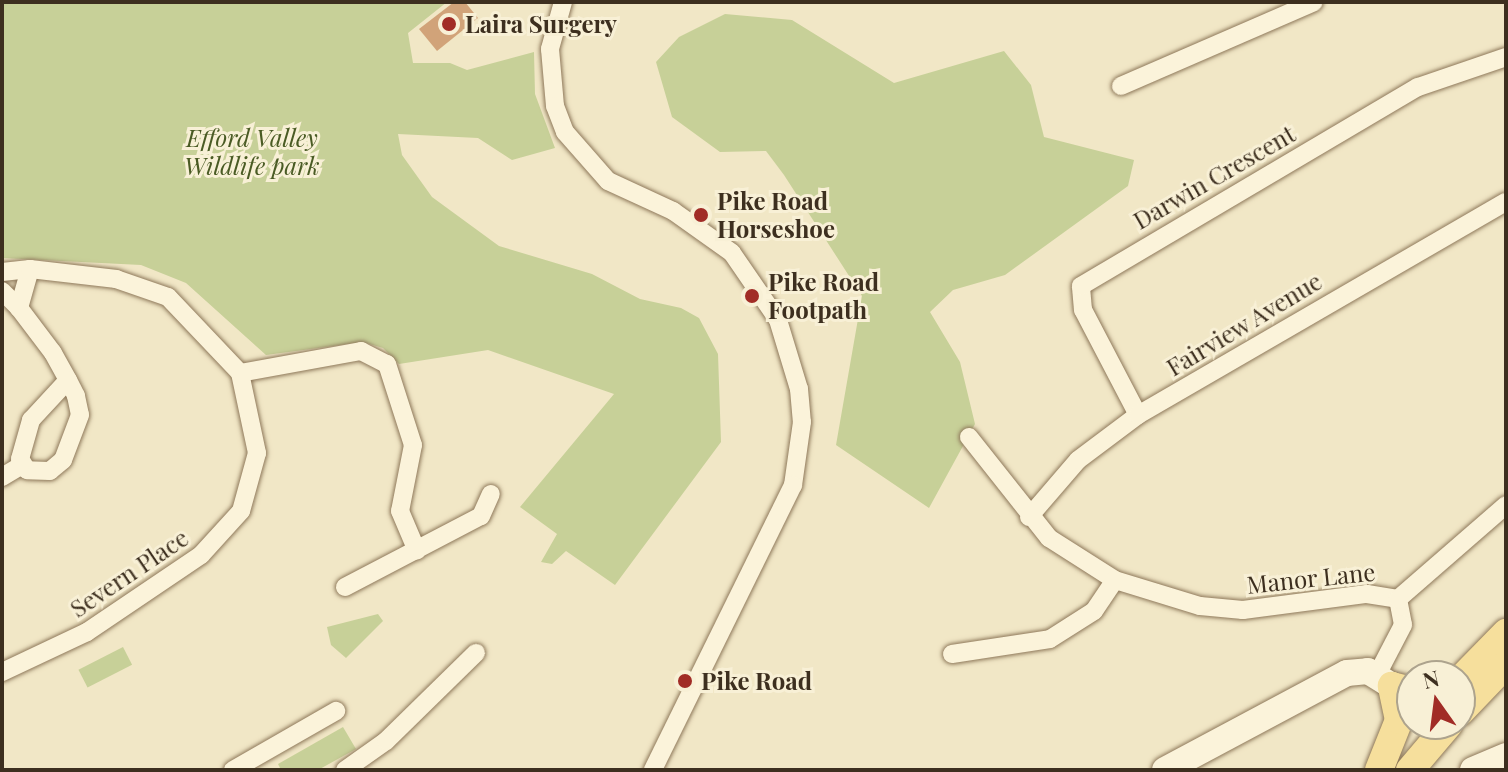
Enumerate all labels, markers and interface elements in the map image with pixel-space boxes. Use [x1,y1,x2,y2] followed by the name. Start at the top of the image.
[465,10,617,38] place label: Laira Surgery
[440,15,458,33] marker: Laira Surgery
[1128,119,1300,235] street label: Darwin Crescent
[184,124,320,180] park label: Efford Valley Wildlife park
[717,187,835,243] place label: Pike Road Horseshoe
[692,206,710,224] marker: Pike Road Horseshoe
[1161,266,1327,382] street label: Fairview Avenue
[768,268,879,324] place label: Pike Road Footpath
[743,287,761,305] marker: Pike Road Footpath
[65,523,193,623] street label: Severn Place
[1245,557,1377,599] street label: Manor Lane
[1396,660,1476,740] north arrow
[1419,662,1442,695] text: N
[701,667,812,695] place label: Pike Road
[676,672,694,690] marker: Pike Road

